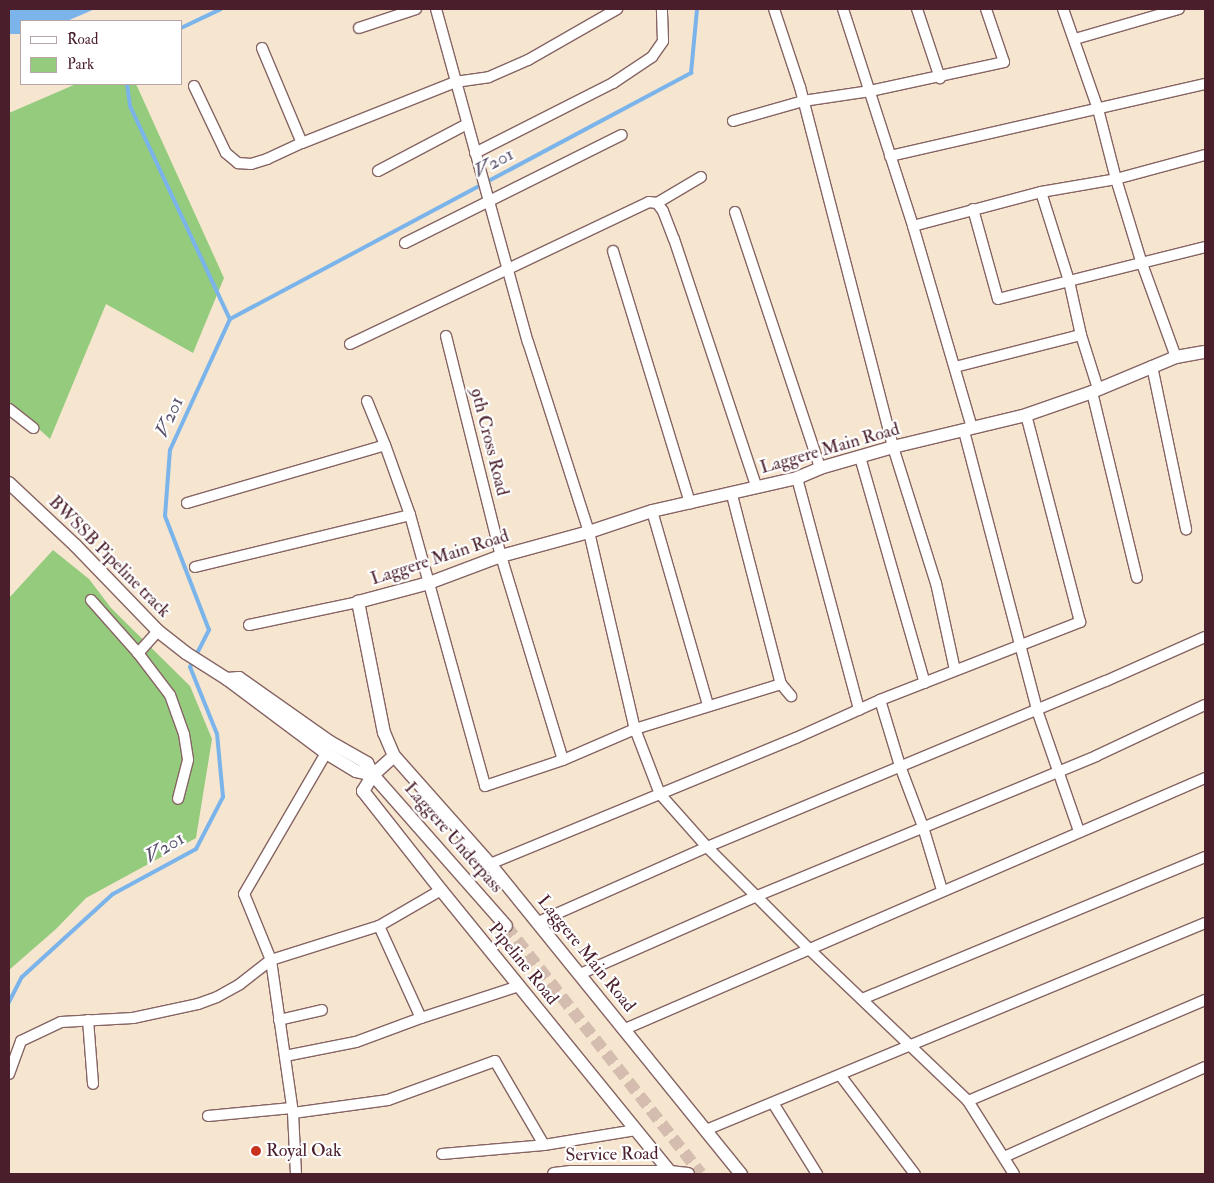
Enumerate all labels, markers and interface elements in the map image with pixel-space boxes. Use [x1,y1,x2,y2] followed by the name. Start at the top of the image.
[20,20,182,85] legend
[67,30,98,49] text: Road
[67,55,94,74] text: Park
[470,143,518,183] water label: V201
[465,386,513,498] street label: 9th Cross Road
[151,393,189,441] water label: V201
[758,419,902,479] street label: Laggere Main Road
[44,492,174,622] street label: BWSSB Pipeline track
[368,526,512,590] street label: Laggere Main Road
[399,778,507,898] street label: Laggere Underpass
[141,827,189,869] water label: V201
[532,891,640,1017] street label: Laggere Main Road
[483,919,563,1009] street label: Pipeline Road
[266,1140,342,1162] place label: Royal Oak
[565,1143,659,1167] street label: Service Road
[250,1145,262,1157] marker: Royal Oak

